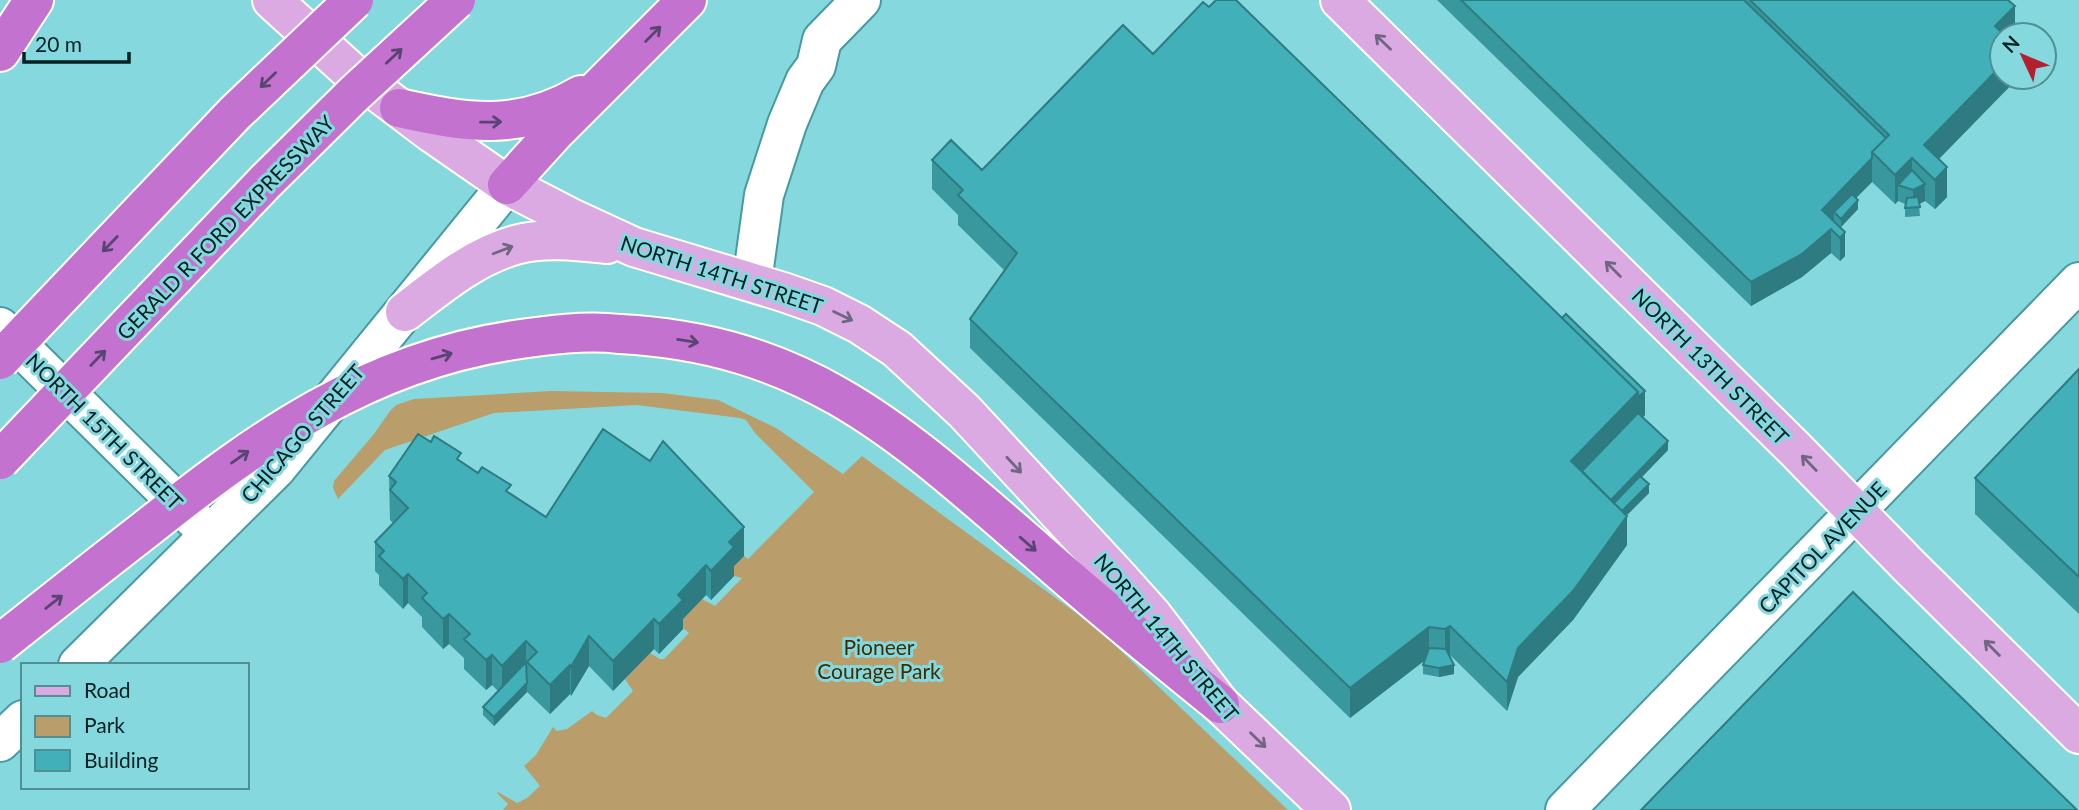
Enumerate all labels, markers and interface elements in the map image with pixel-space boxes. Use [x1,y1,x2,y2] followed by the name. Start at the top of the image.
[24,21,130,65] scale bar
[1988,21,2058,91] north arrow
[644,25,661,42] one-way arrow
[35,31,82,56] text: 20 m
[1997,31,2024,57] text: N
[1374,33,1391,50] one-way arrow
[385,47,402,64] one-way arrow
[260,72,277,89] one-way arrow
[111,109,339,344] street label: GERALD R FORD EXPRESSWAY
[479,115,502,129] one-way arrow
[618,229,827,319] street label: NORTH 14TH STREET
[102,235,119,252] one-way arrow
[492,242,514,255] one-way arrow
[1605,260,1622,277] one-way arrow
[1628,283,1795,450] street label: NORTH 13TH STREET
[832,310,853,324] one-way arrow
[676,335,698,348] one-way arrow
[22,348,189,515] street label: NORTH 15TH STREET
[431,348,453,361] one-way arrow
[89,350,106,367] one-way arrow
[235,358,369,507] street label: CHICAGO STREET
[230,450,249,464] one-way arrow
[1005,455,1022,473] one-way arrow
[1801,455,1818,472] one-way arrow
[1753,476,1891,618] street label: CAPITOL AVENUE
[1019,536,1037,552] one-way arrow
[1090,548,1245,726] street label: NORTH 14TH STREET
[44,594,62,609] one-way arrow
[817,634,941,683] park label: Pioneer Courage Park
[1984,639,2001,656] one-way arrow
[21,663,248,789] legend
[84,677,131,702] text: Road
[84,712,125,737] text: Park
[1249,732,1266,749] one-way arrow
[84,747,159,772] text: Building

